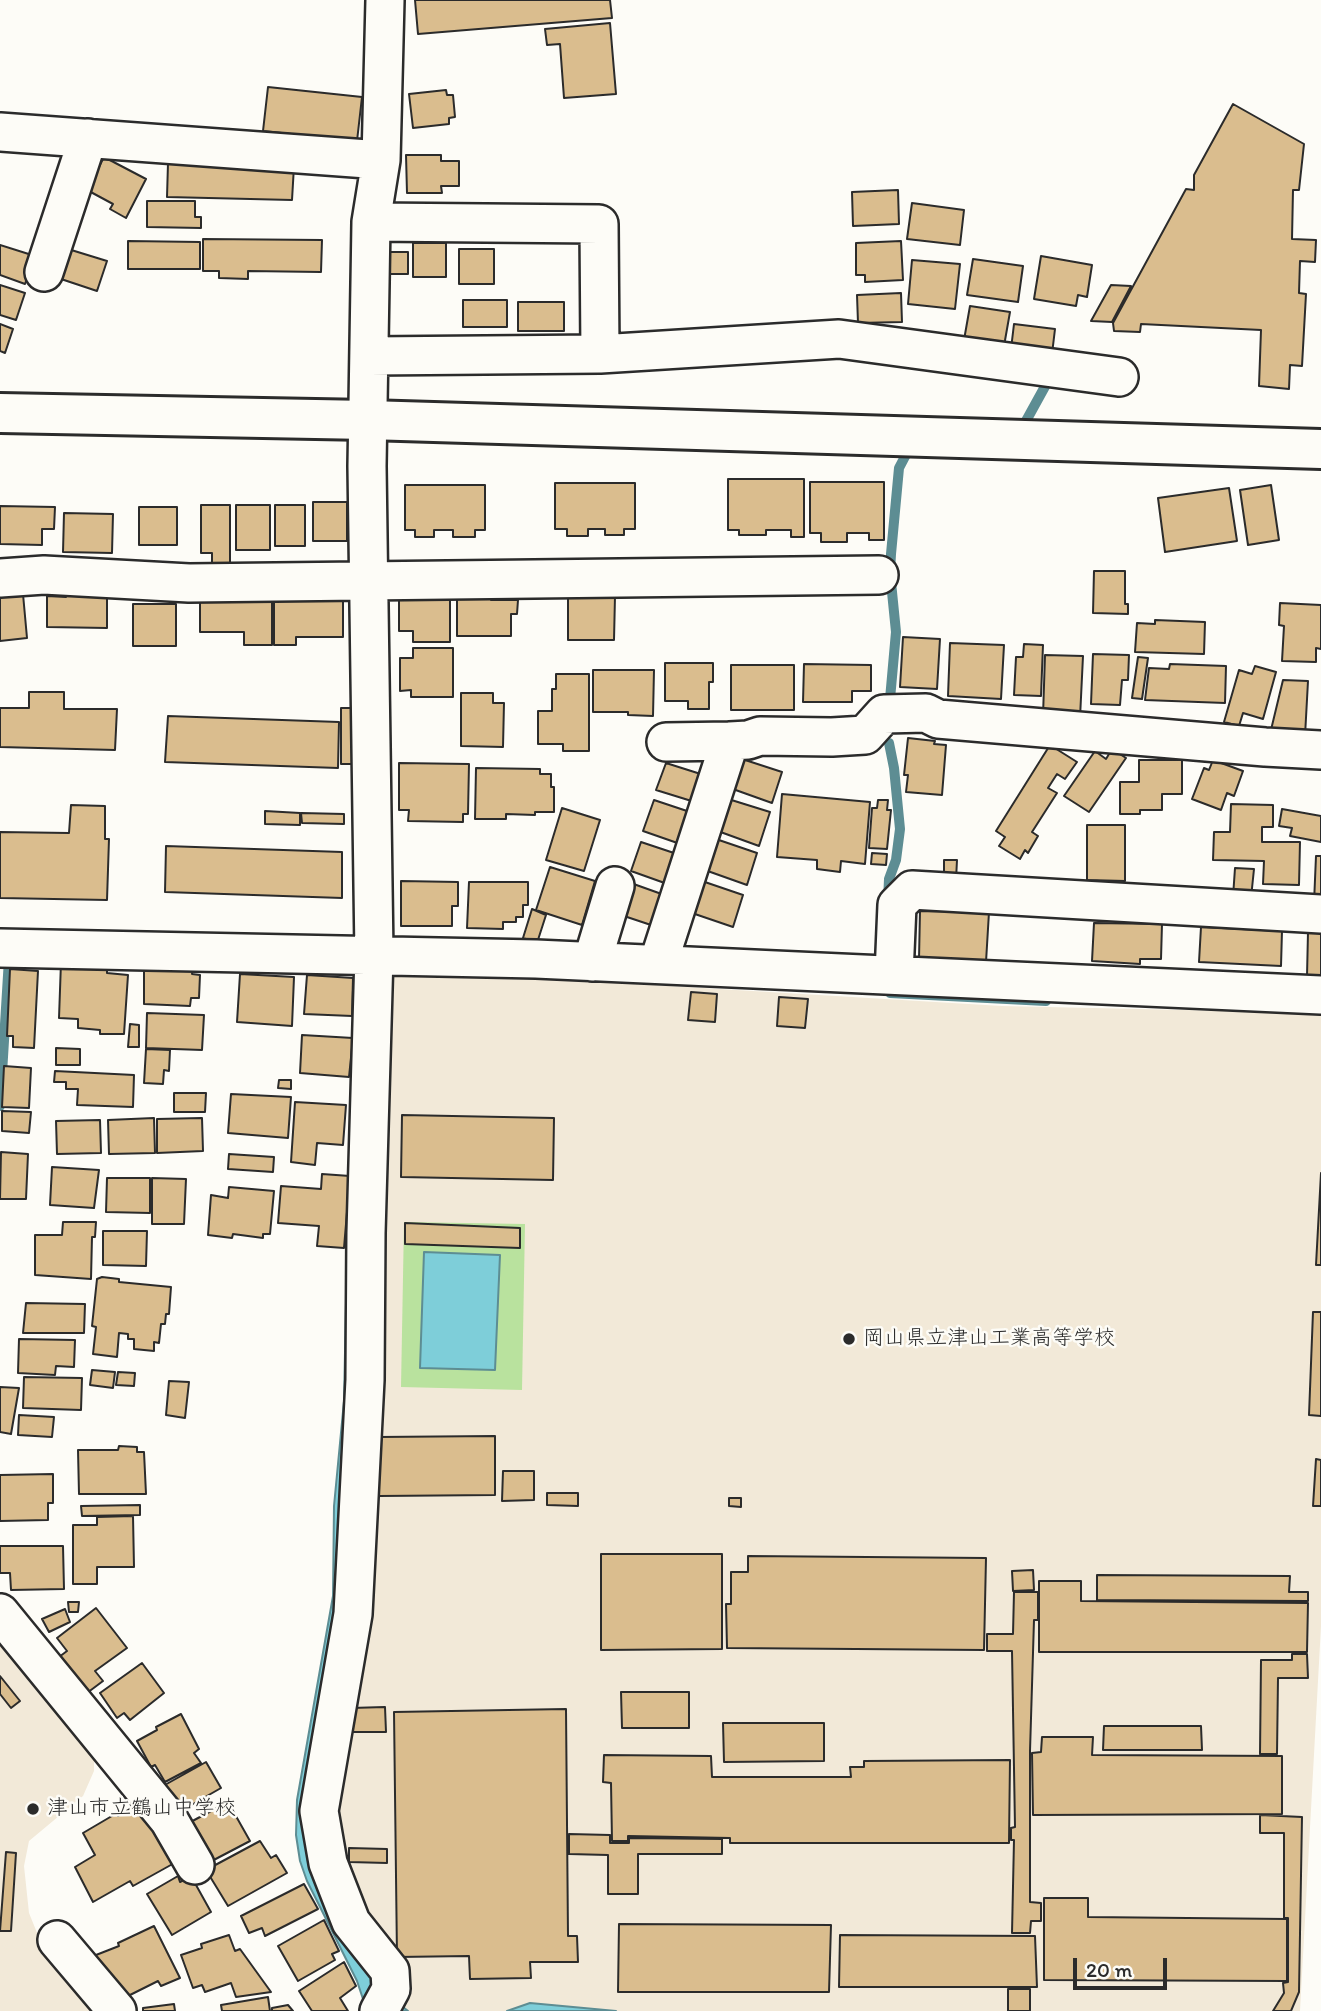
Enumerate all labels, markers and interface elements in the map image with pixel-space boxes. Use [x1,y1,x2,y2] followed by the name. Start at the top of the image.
[863,1326,1115,1352] place label: 岡山県立津山工業高等学校
[841,1331,857,1347] marker: 岡山県立津山工業高等学校
[47,1796,236,1822] place label: 津山市立鶴山中学校
[25,1801,41,1817] marker: 津山市立鶴山中学校
[1076,1944,1170,1988] scale bar
[1086,1957,1132,1982] text: 20 m

